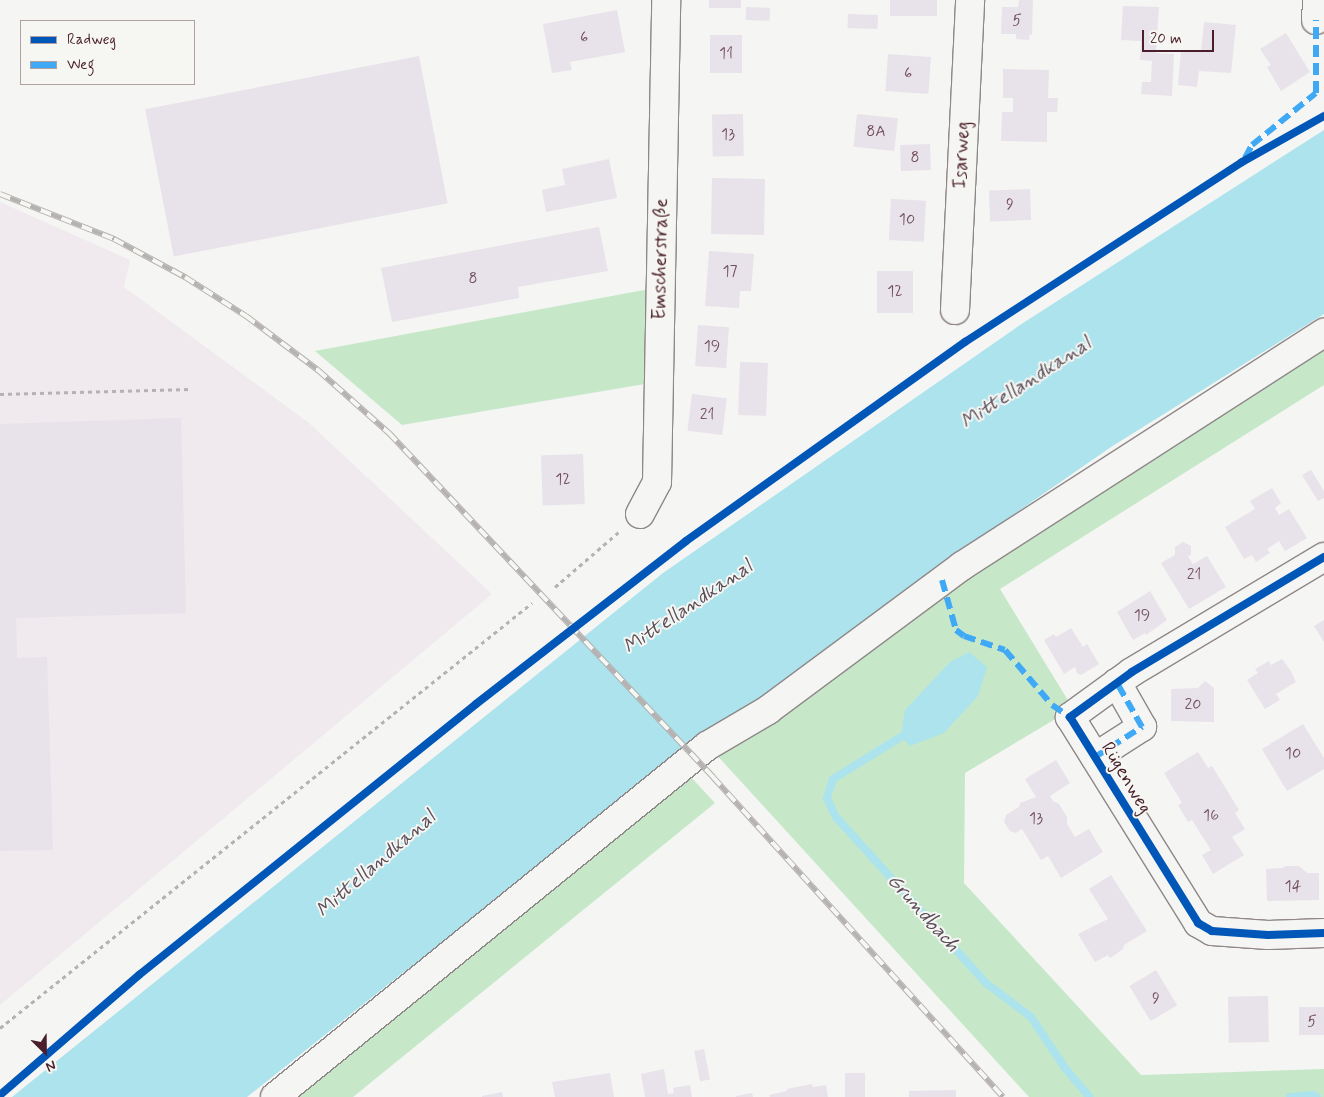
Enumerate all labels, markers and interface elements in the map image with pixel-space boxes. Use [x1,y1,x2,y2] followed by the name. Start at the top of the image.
[1012,11,1022,31] house number: 5
[20,20,195,85] legend
[1144,20,1216,52] scale bar
[580,28,588,48] house number: 6
[1150,29,1182,49] text: 20 m
[67,30,116,50] text: Radweg
[719,44,733,64] house number: 11
[67,55,94,75] text: Weg
[904,64,912,84] house number: 6
[949,121,975,189] street label: Isarweg
[866,122,886,142] house number: 8A
[721,125,735,145] house number: 13
[910,148,920,168] house number: 8
[1006,195,1014,215] house number: 9
[649,198,673,320] street label: Emscherstraße
[899,210,915,230] house number: 10
[722,262,738,282] house number: 17
[468,269,478,289] house number: 8
[887,282,903,302] house number: 12
[956,332,1096,434] water label: Mittellandkanal
[704,337,720,357] house number: 19
[700,405,714,425] house number: 21
[555,470,571,490] house number: 12
[619,555,757,659] water label: Mittellandkanal
[1187,565,1201,585] house number: 21
[1134,606,1150,626] house number: 19
[1185,695,1201,715] house number: 20
[1096,738,1156,818] street label: Rügenweg
[1285,744,1301,764] house number: 10
[311,805,441,923] water label: Mittellandkanal
[1203,806,1219,826] house number: 16
[1029,809,1043,829] house number: 13
[882,869,964,957] water label: Grundbach
[1285,877,1301,897] house number: 14
[1152,989,1160,1009] house number: 9
[1307,1012,1317,1032] house number: 5
[20,1027,70,1077] north arrow
[43,1056,59,1076] text: N

